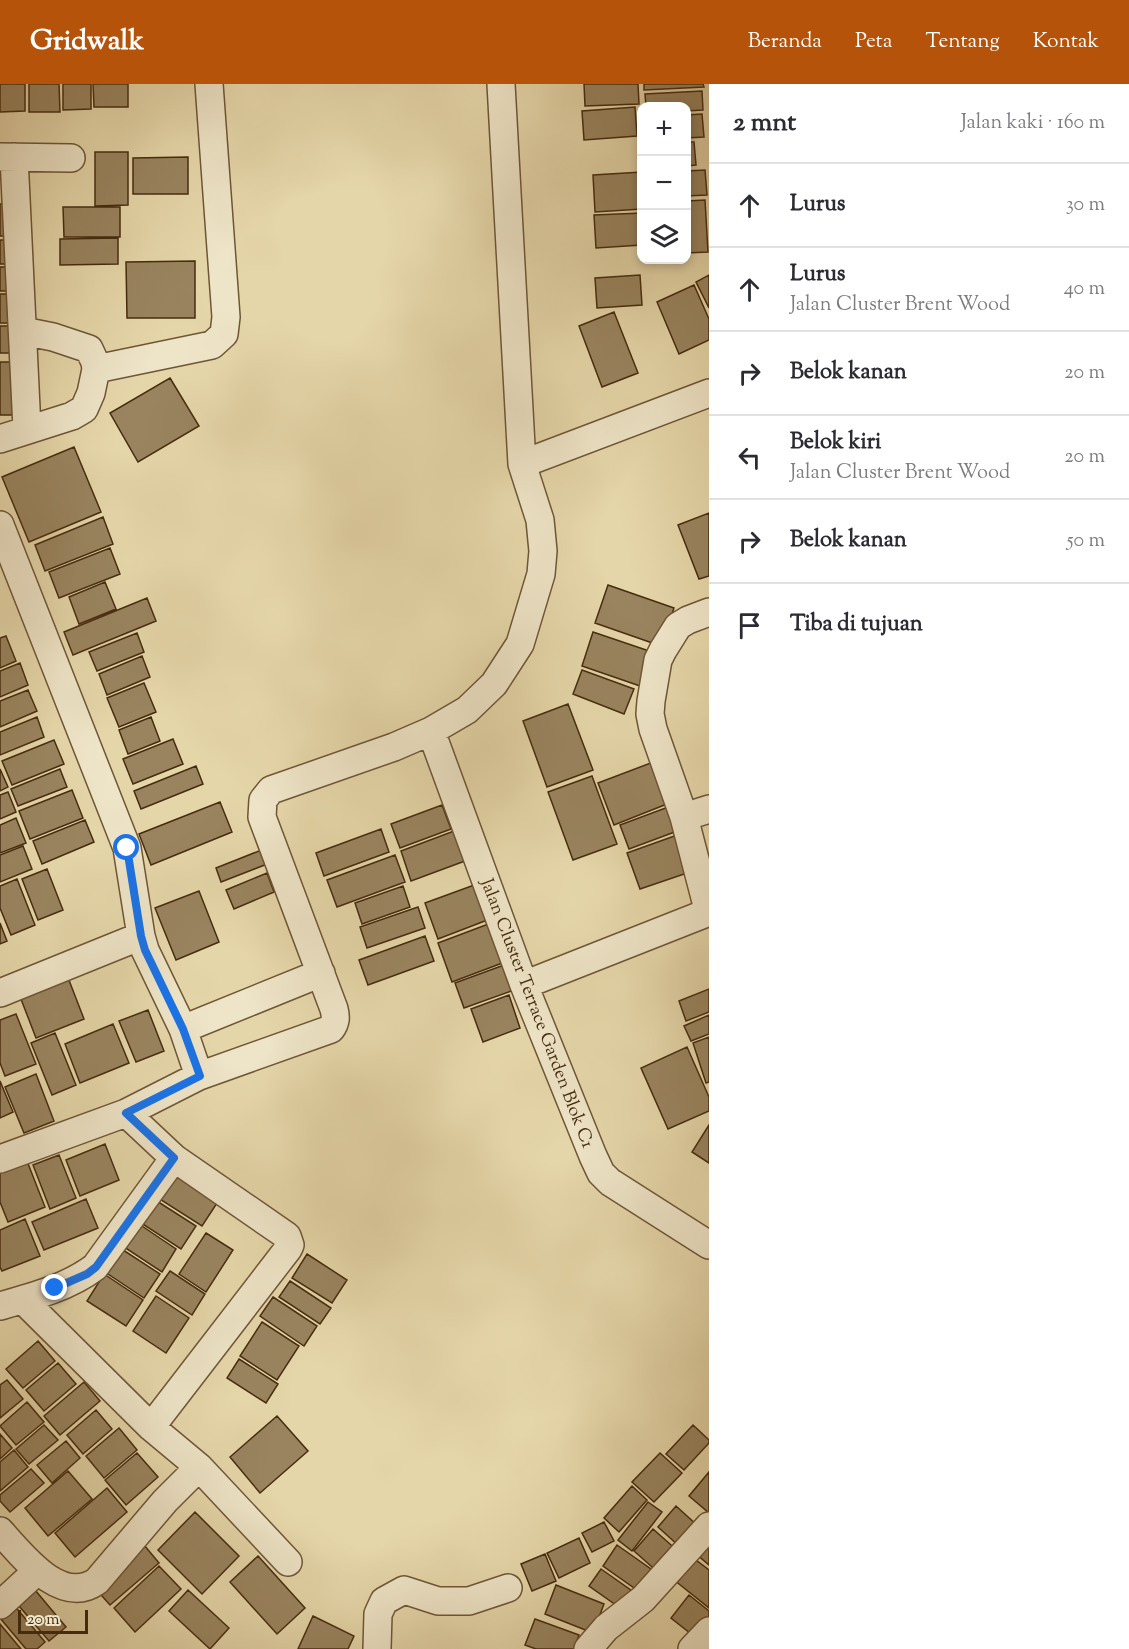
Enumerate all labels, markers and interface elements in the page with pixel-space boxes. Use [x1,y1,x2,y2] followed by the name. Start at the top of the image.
[30,22,144,62] text: Gridwalk
[748,27,822,57] text: Beranda
[855,27,893,57] text: Peta
[926,27,1000,57] text: Tentang
[1033,27,1099,57] text: Kontak
[637,102,691,264] map controls
[637,102,691,156] button: +
[733,105,796,142] text: 2 mnt
[961,109,1105,138] text: Jalan kaki · 160 m
[637,156,691,210] button: −
[733,189,766,222] icon: ahead
[790,189,846,221] text: Lurus
[1066,191,1105,220] text: 30 m
[637,210,691,264] button: layers
[790,259,846,291] text: Lurus
[733,273,766,306] icon: ahead
[1064,275,1105,304] text: 40 m
[790,291,1010,320] text: Jalan Cluster Brent Wood
[733,357,766,390] icon: right
[790,357,907,389] text: Belok kanan
[1064,359,1105,388] text: 20 m
[790,427,881,459] text: Belok kiri
[733,441,766,474] icon: left
[1064,443,1105,472] text: 20 m
[790,459,1010,488] text: Jalan Cluster Brent Wood
[733,525,766,558] icon: right
[790,525,907,557] text: Belok kanan
[1067,527,1105,556] text: 50 m
[733,609,766,642] icon: arrive
[790,609,923,641] text: Tiba di tujuan
[113,834,139,860] route start
[472,874,600,1152] street label: Jalan Cluster Terrace Garden Blok C1
[41,1274,67,1300] route end
[18,1607,88,1634] scale bar
[27,1609,60,1632] text: 20 m

